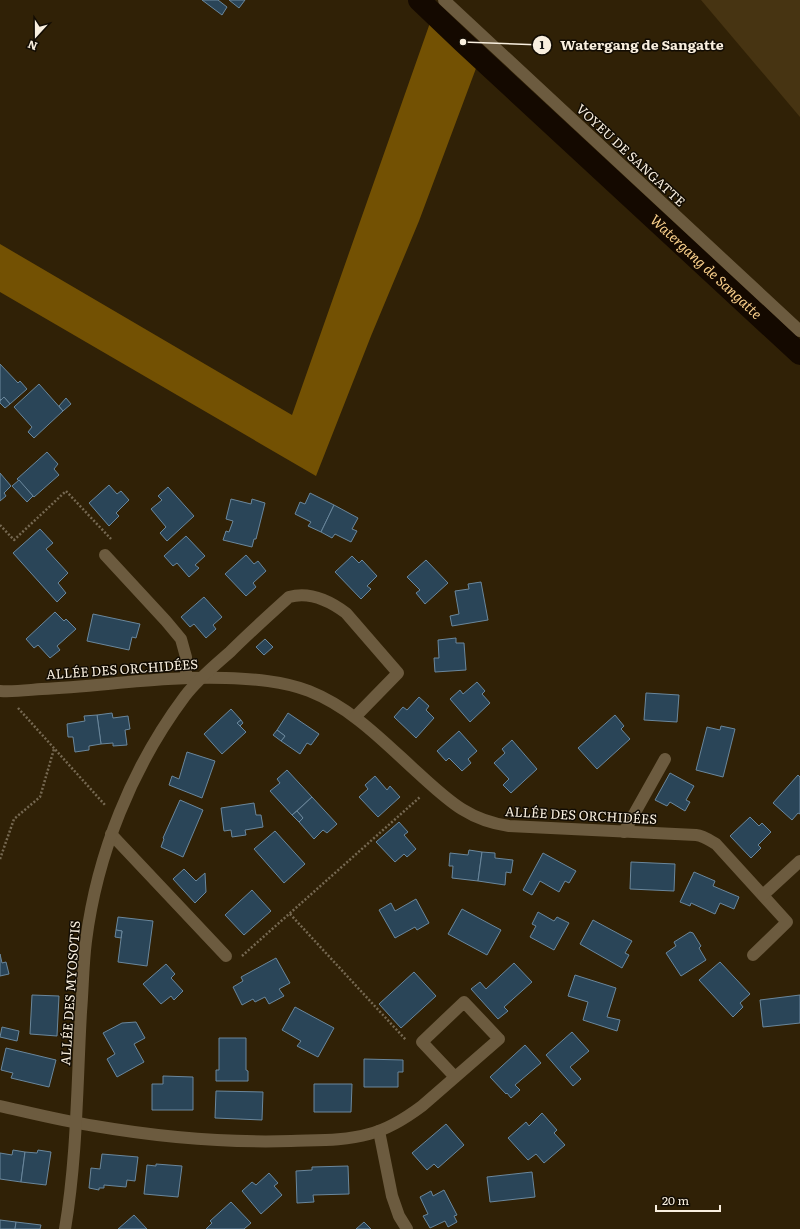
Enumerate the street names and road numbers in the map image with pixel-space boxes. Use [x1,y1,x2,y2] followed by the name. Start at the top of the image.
[573,99,690,210] street label: VOYEU DE SANGATTE
[45,654,199,683] street label: ALLÉE DES ORCHIDÉES
[504,801,658,828] street label: ALLÉE DES ORCHIDÉES
[55,920,84,1066] street label: ALLÉE DES MYOSOTIS

